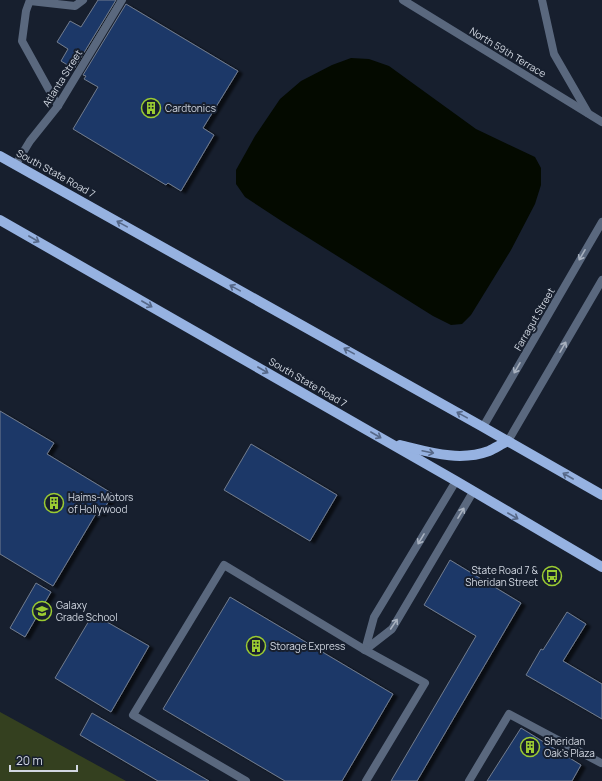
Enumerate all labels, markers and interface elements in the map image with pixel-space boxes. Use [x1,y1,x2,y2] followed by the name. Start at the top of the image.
[467,24,549,80] street label: North 59th Terrace
[39,47,85,109] street label: Atlanta Street
[140,97,162,119] building icon: Cardtonics
[165,101,216,115] place label: Cardtonics
[14,146,98,200] street label: South State Road 7
[116,220,128,228] one-way arrow
[28,236,40,244] one-way arrow
[578,249,586,261] one-way arrow
[230,283,242,291] one-way arrow
[510,285,558,353] street label: Farragut Street
[141,300,153,308] one-way arrow
[559,342,567,353] one-way arrow
[343,347,355,355] one-way arrow
[266,354,350,410] street label: South State Road 7
[513,362,521,374] one-way arrow
[257,367,269,375] one-way arrow
[456,411,468,418] one-way arrow
[370,432,382,440] one-way arrow
[421,448,434,456] one-way arrow
[562,471,574,479] one-way arrow
[68,490,133,516] place label: Haims-Motors of Hollywood
[43,492,65,514] building icon: Haims-Motors of Hollywood
[457,507,465,519] one-way arrow
[507,512,519,520] one-way arrow
[417,533,425,545] one-way arrow
[465,563,538,589] place label: State Road 7 & Sheridan Street
[541,565,563,587] bus stop icon: State Road 7 & Sheridan Street
[56,598,118,624] place label: Galaxy Grade School
[31,600,53,622] school or university icon: Galaxy Grade School
[390,619,398,630] one-way arrow
[245,635,267,657] building icon: Storage Express
[270,639,345,653] place label: Storage Express
[544,734,595,760] place label: Sheridan Oak's Plaza
[519,736,541,758] building icon: Sheridan Oak's Plaza
[10,747,77,773] scale bar
[16,752,43,769] text: 20 m

